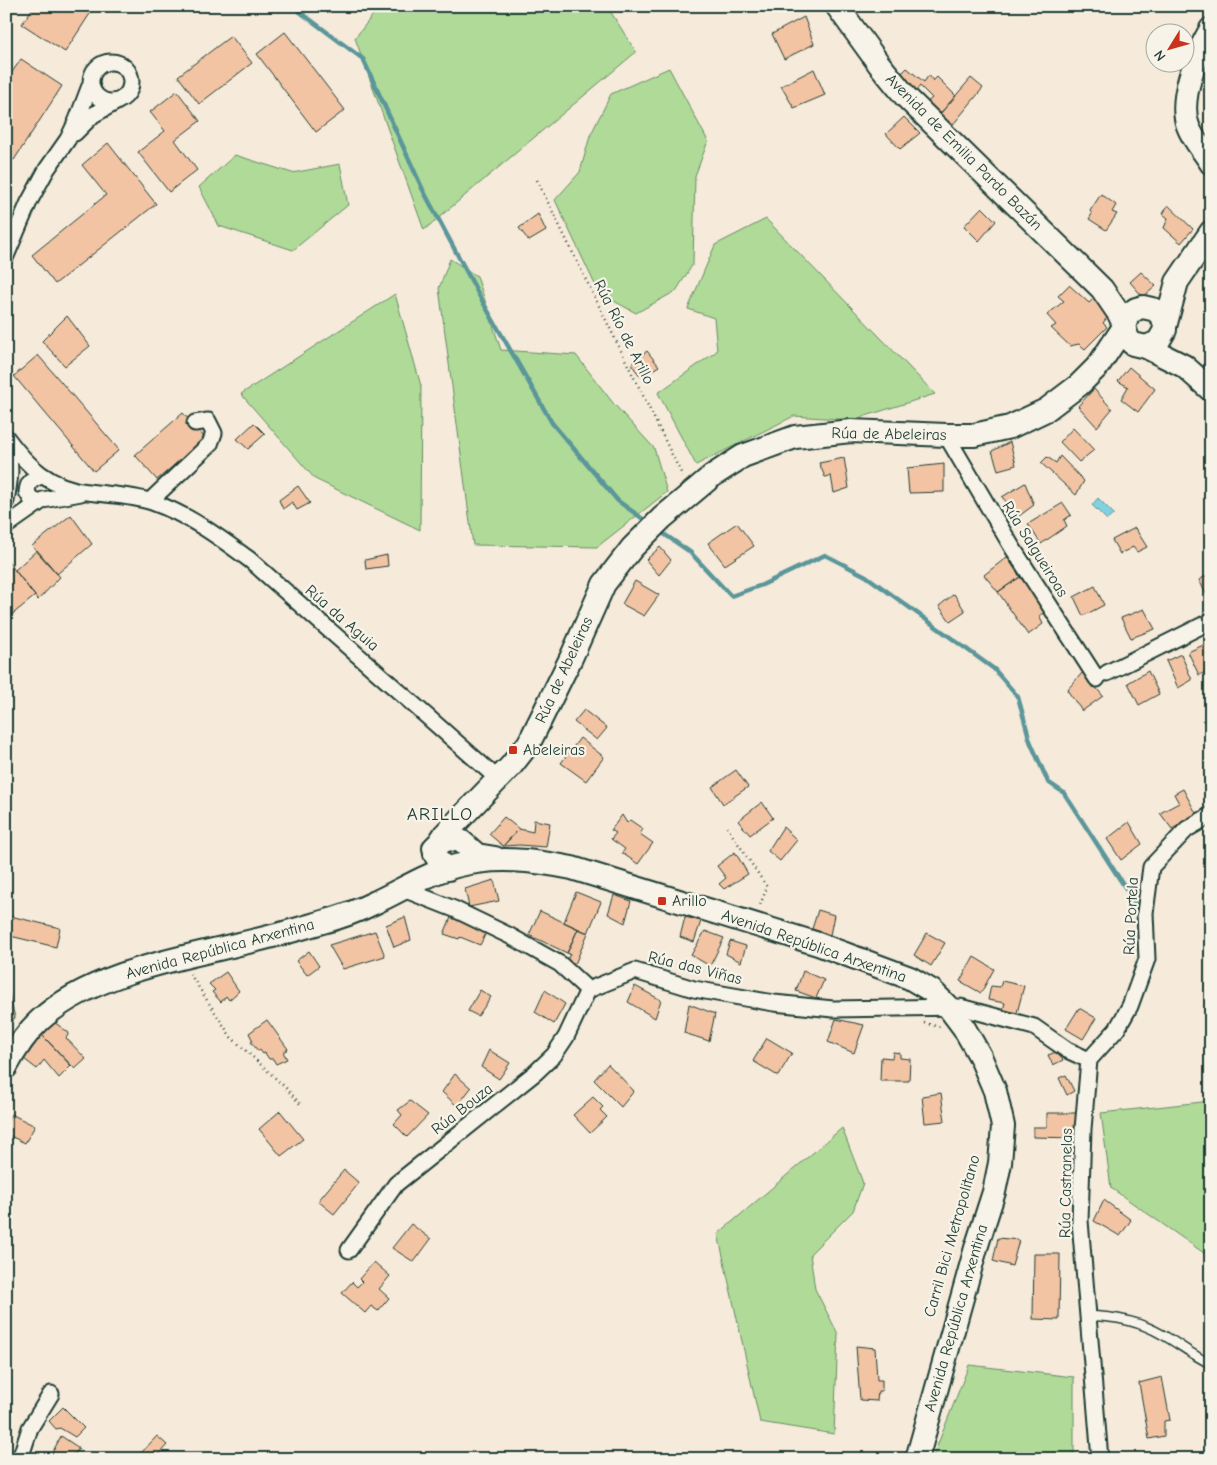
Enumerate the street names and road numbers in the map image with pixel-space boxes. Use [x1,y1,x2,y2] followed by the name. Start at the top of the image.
[882,70,1046,234] street label: Avenida de Emilia Pardo Bazán
[590,277,658,387] street label: Rúa Río de Arillo
[831,424,947,444] street label: Rúa de Abeleiras
[998,498,1072,601] street label: Rúa Salgueiroas
[302,581,382,655] street label: Rúa da Aguia
[532,614,597,726] street label: Rúa de Abeleiras
[1120,876,1142,956] street label: Rúa Portela
[719,906,909,986] street label: Avenida República Arxentina
[124,915,316,983] street label: Avenida República Arxentina
[646,948,744,988] street label: Rúa das Viñas
[428,1080,496,1138] street label: Rúa Bouza
[1056,1127,1076,1238] street label: Rúa Castranelas
[920,1153,984,1319] street label: Carril Bici Metropolitano
[921,1222,991,1414] street label: Avenida República Arxentina

